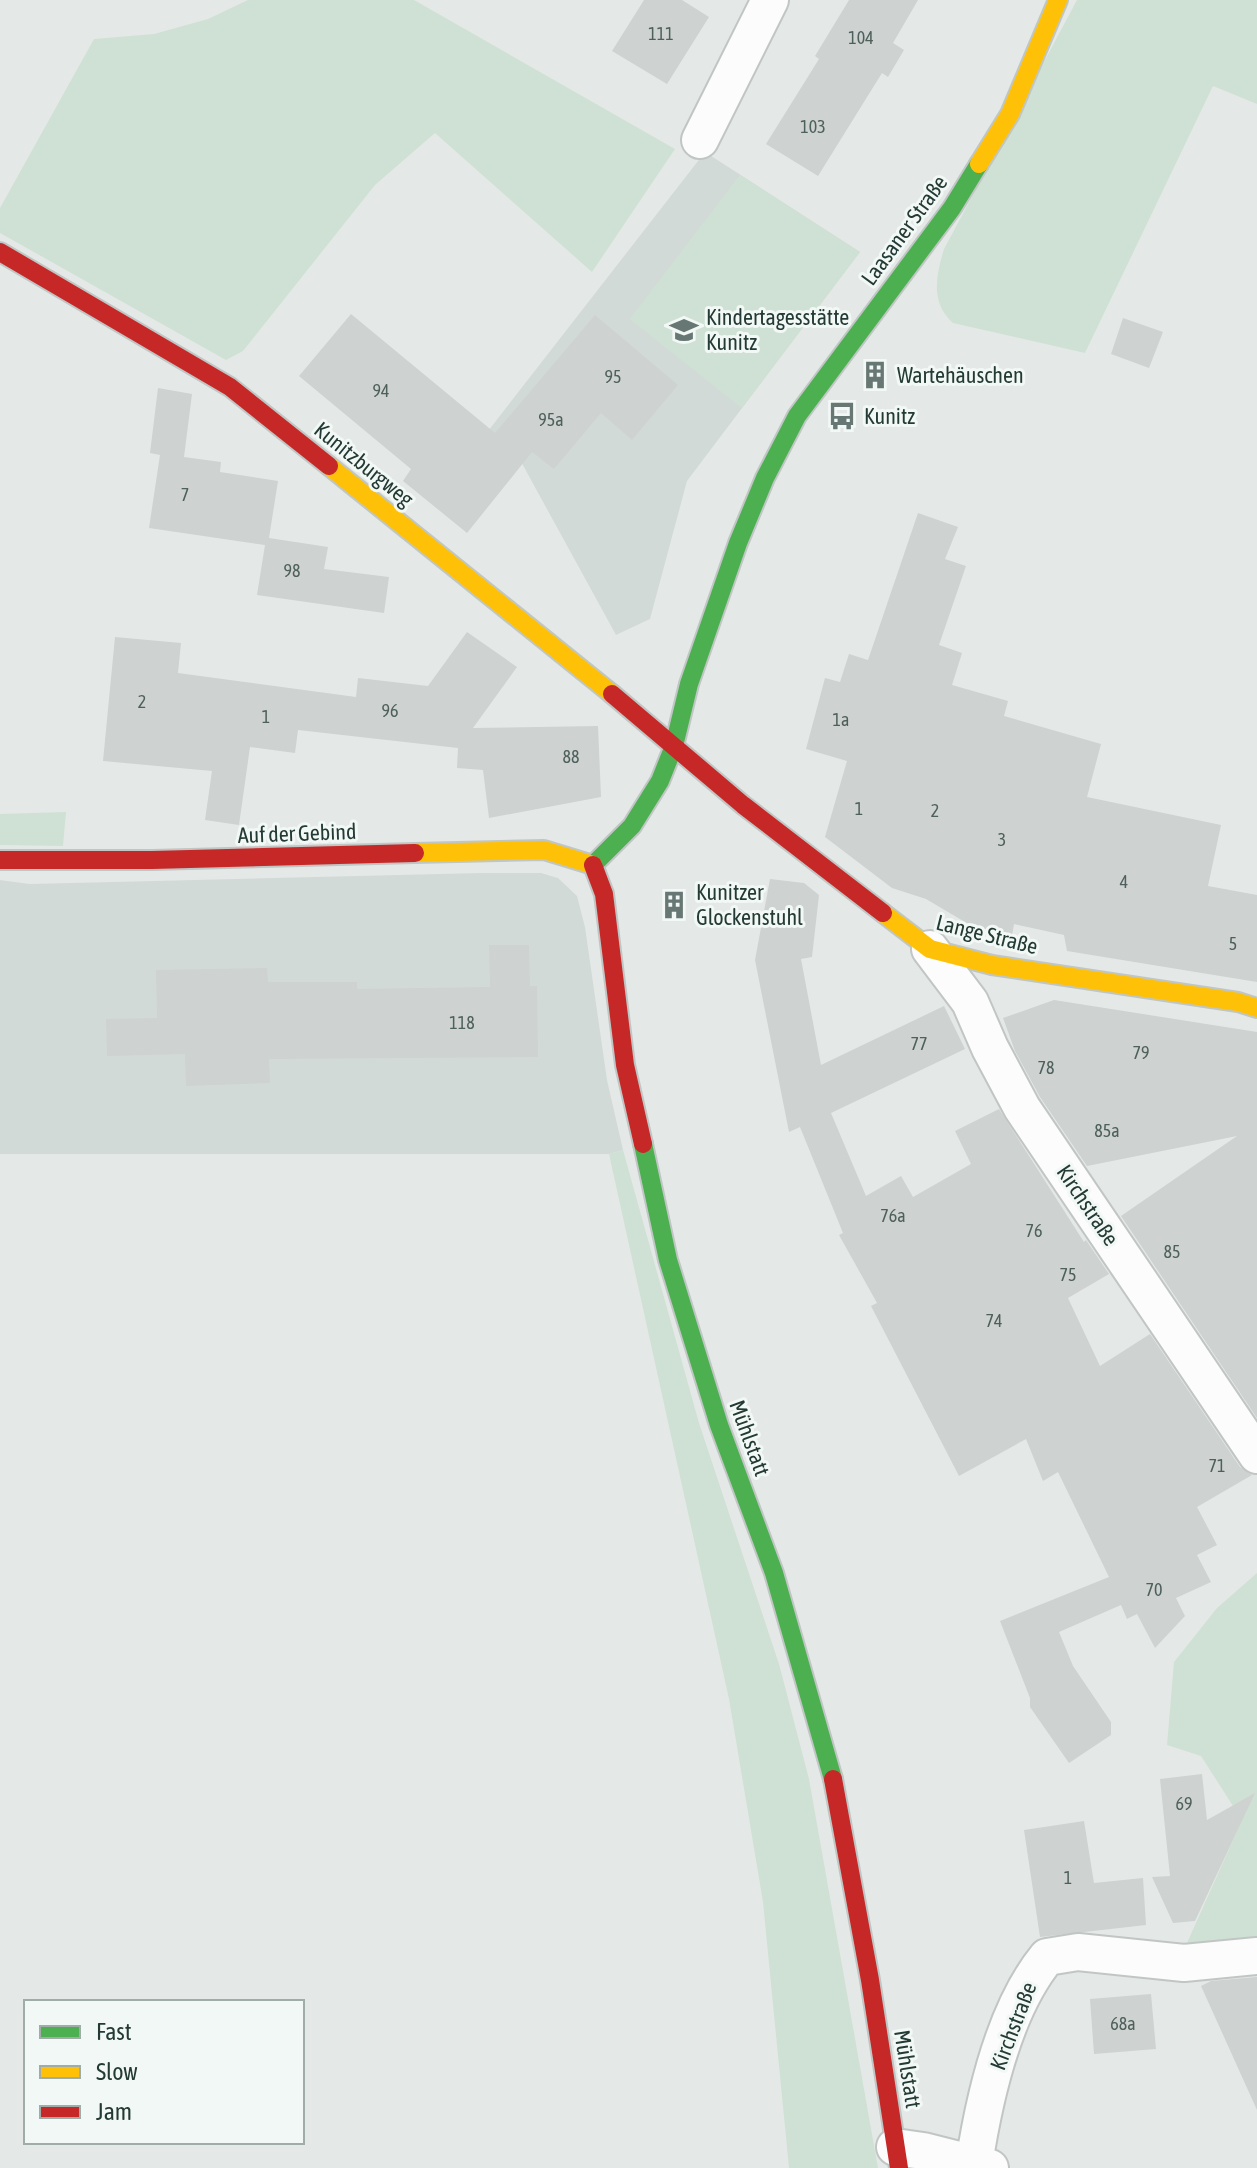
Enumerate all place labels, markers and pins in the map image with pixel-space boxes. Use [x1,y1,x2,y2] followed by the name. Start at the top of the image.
[706,304,849,355] place label: Kindertagesstätte Kunitz
[669,315,699,345] school or university icon: Kindertagesstätte Kunitz
[860,360,890,390] building icon: Wartehäuschen
[897,362,1024,388] place label: Wartehäuschen
[827,401,857,431] bus stop icon: Kunitz
[864,403,915,429] place label: Kunitz
[696,879,803,930] place label: Kunitzer Glockenstuhl
[659,890,689,920] building icon: Kunitzer Glockenstuhl

